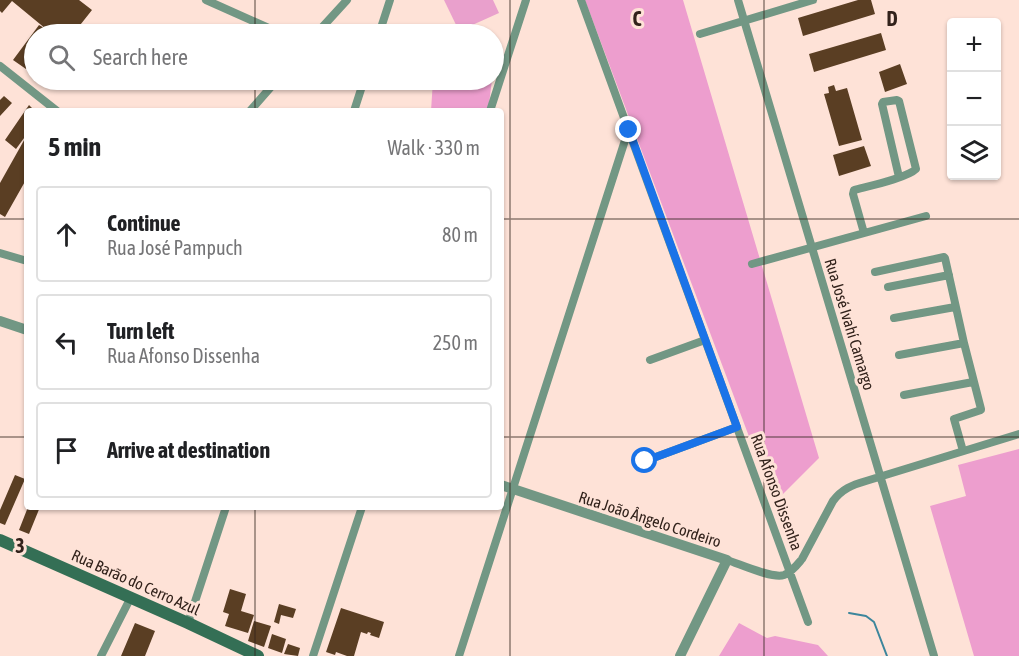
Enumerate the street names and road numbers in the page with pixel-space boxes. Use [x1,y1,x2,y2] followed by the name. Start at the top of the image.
[820,256,879,392] street label: Rua José Ivahí Camargo
[748,431,806,553] street label: Rua Afonso Dissenha
[576,487,723,551] street label: Rua João Ângelo Cordeiro
[69,546,204,619] street label: Rua Barão do Cerro Azul

